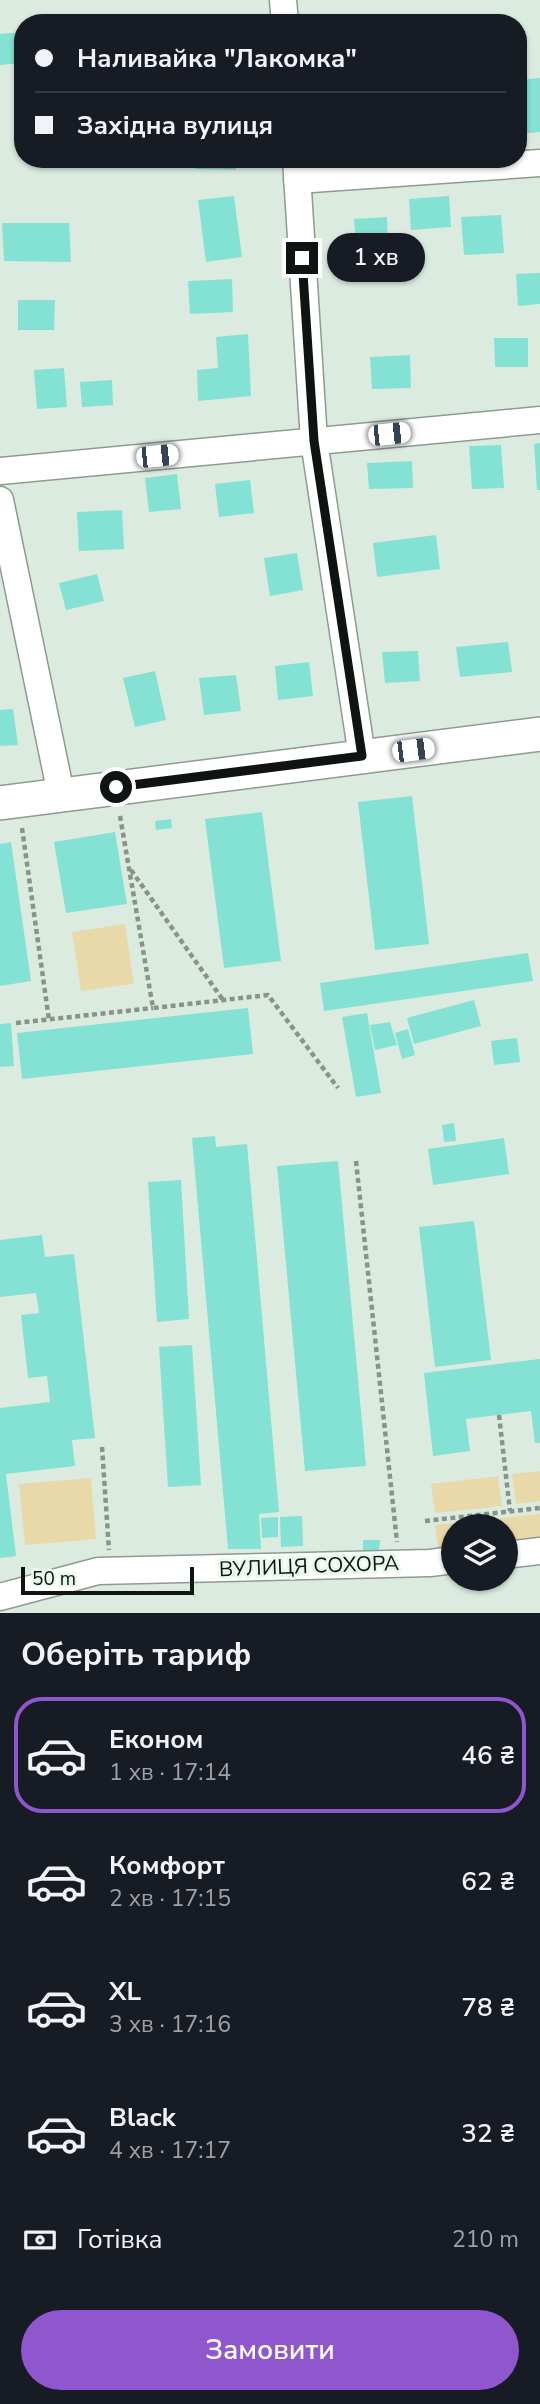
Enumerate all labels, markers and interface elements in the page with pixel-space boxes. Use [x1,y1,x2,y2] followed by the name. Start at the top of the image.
[77,41,357,76] text: Наливайка "Лакомка"
[77,108,273,143] text: Західна вулиця
[326,233,424,282] callout: 1 хв
[286,242,318,274] route end
[353,242,399,273] text: 1 хв
[368,421,411,447] car
[136,443,179,469] car
[391,737,436,763] car
[100,771,132,803] route start
[441,1514,518,1591] map controls
[441,1514,518,1591] button: layers
[219,1549,399,1583] street label: ВУЛИЦЯ СОХОРА
[21,1564,194,1596] scale bar
[32,1566,76,1592] text: 50 m
[21,1633,251,1676] text: Оберіть тариф
[109,1722,203,1757] text: Економ
[25,1724,88,1787] icon: car
[461,1738,515,1773] text: 46 ₴
[109,1757,231,1788] text: 1 хв · 17:14
[109,1848,225,1883] text: Комфорт
[25,1850,88,1913] icon: car
[461,1864,515,1899] text: 62 ₴
[109,1883,231,1914] text: 2 хв · 17:15
[109,1974,141,2009] text: XL
[25,1976,88,2039] icon: car
[461,1990,515,2025] text: 78 ₴
[109,2009,231,2040] text: 3 хв · 17:16
[109,2100,176,2135] text: Black
[25,2102,88,2165] icon: car
[461,2116,515,2151] text: 32 ₴
[109,2135,231,2166] text: 4 хв · 17:17
[21,2221,59,2259] icon: cash
[77,2222,162,2257] text: Готівка
[452,2224,519,2255] text: 210 m
[21,2310,519,2390] button: Замовити

